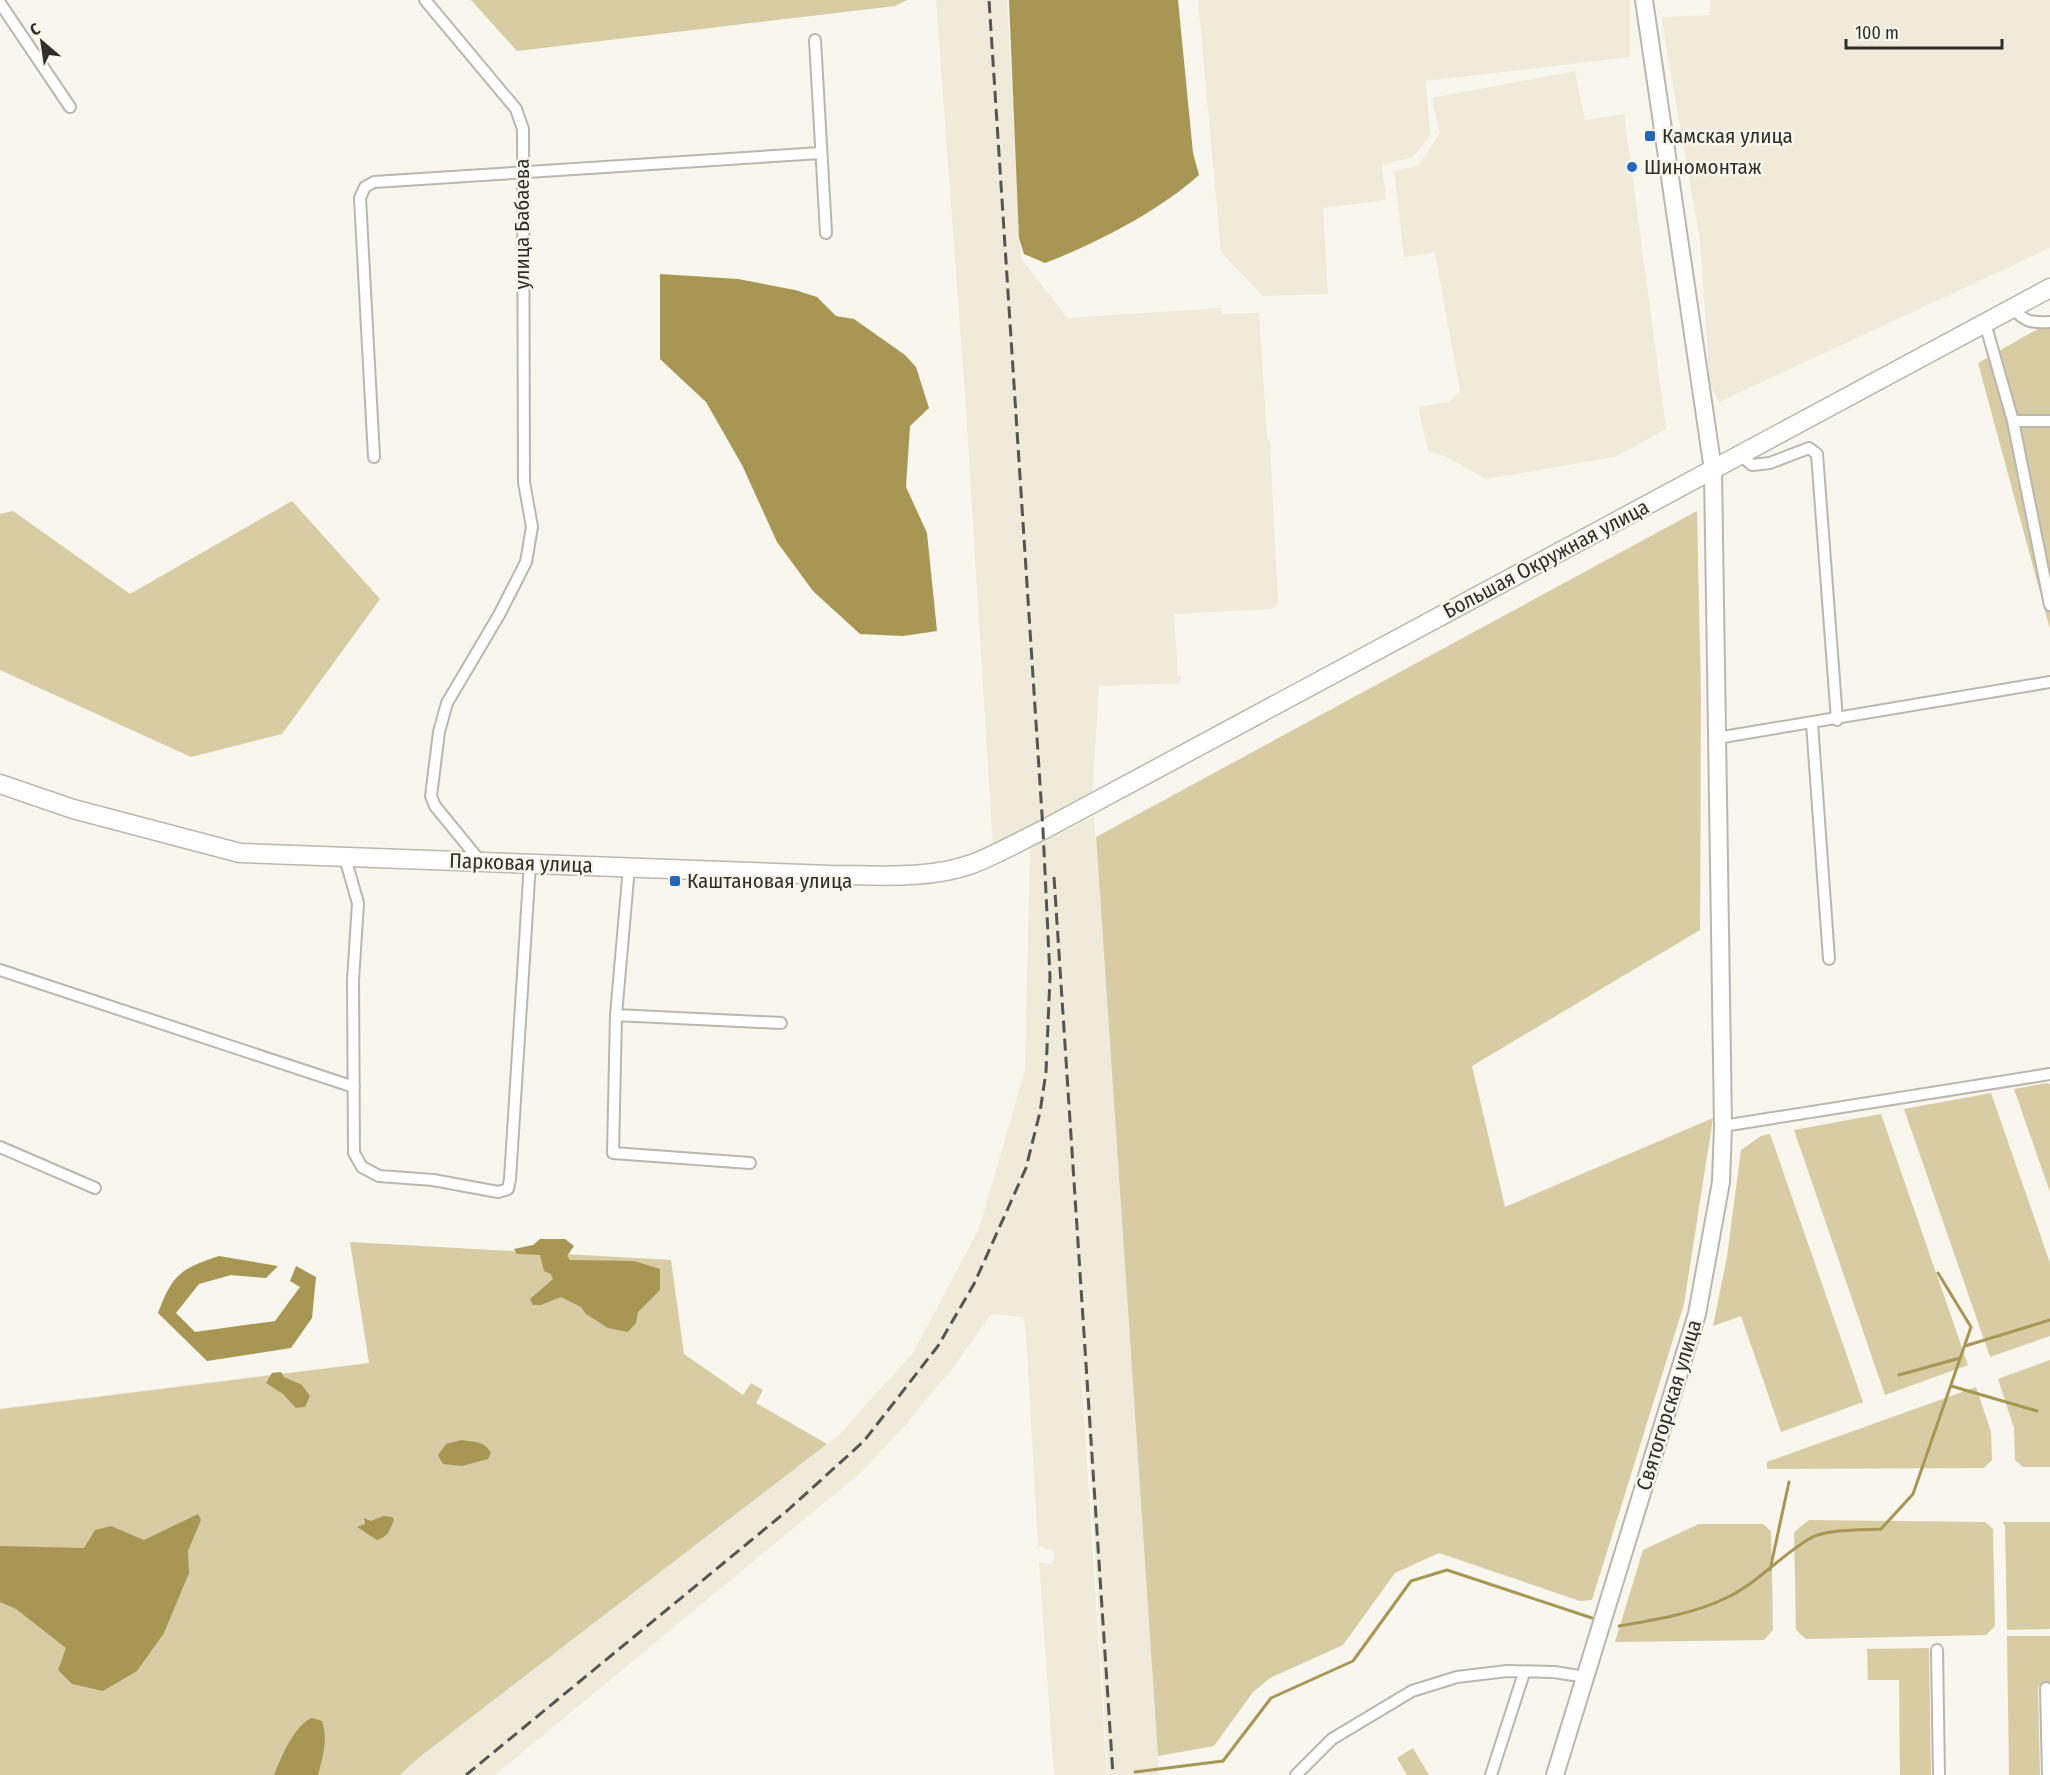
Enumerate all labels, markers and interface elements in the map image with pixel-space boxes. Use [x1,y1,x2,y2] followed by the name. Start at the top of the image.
[12,12,72,72] north arrow
[1846,12,2002,50] scale bar
[27,19,44,40] text: С
[1855,22,1899,44] text: 100 m
[1662,123,1793,149] place label: Камская улица
[1643,129,1657,143] marker: Камская улица
[1644,154,1762,180] place label: Шиномонтаж
[509,159,535,289] street label: улица Бабаева
[1625,160,1639,174] marker: Шиномонтаж
[1439,494,1653,624] street label: Большая Окружная улица
[449,848,593,878] street label: Парковая улица
[687,868,852,894] place label: Каштановая улица
[668,874,682,888] marker: Каштановая улица
[1631,1317,1707,1493] street label: Святогорская улица

